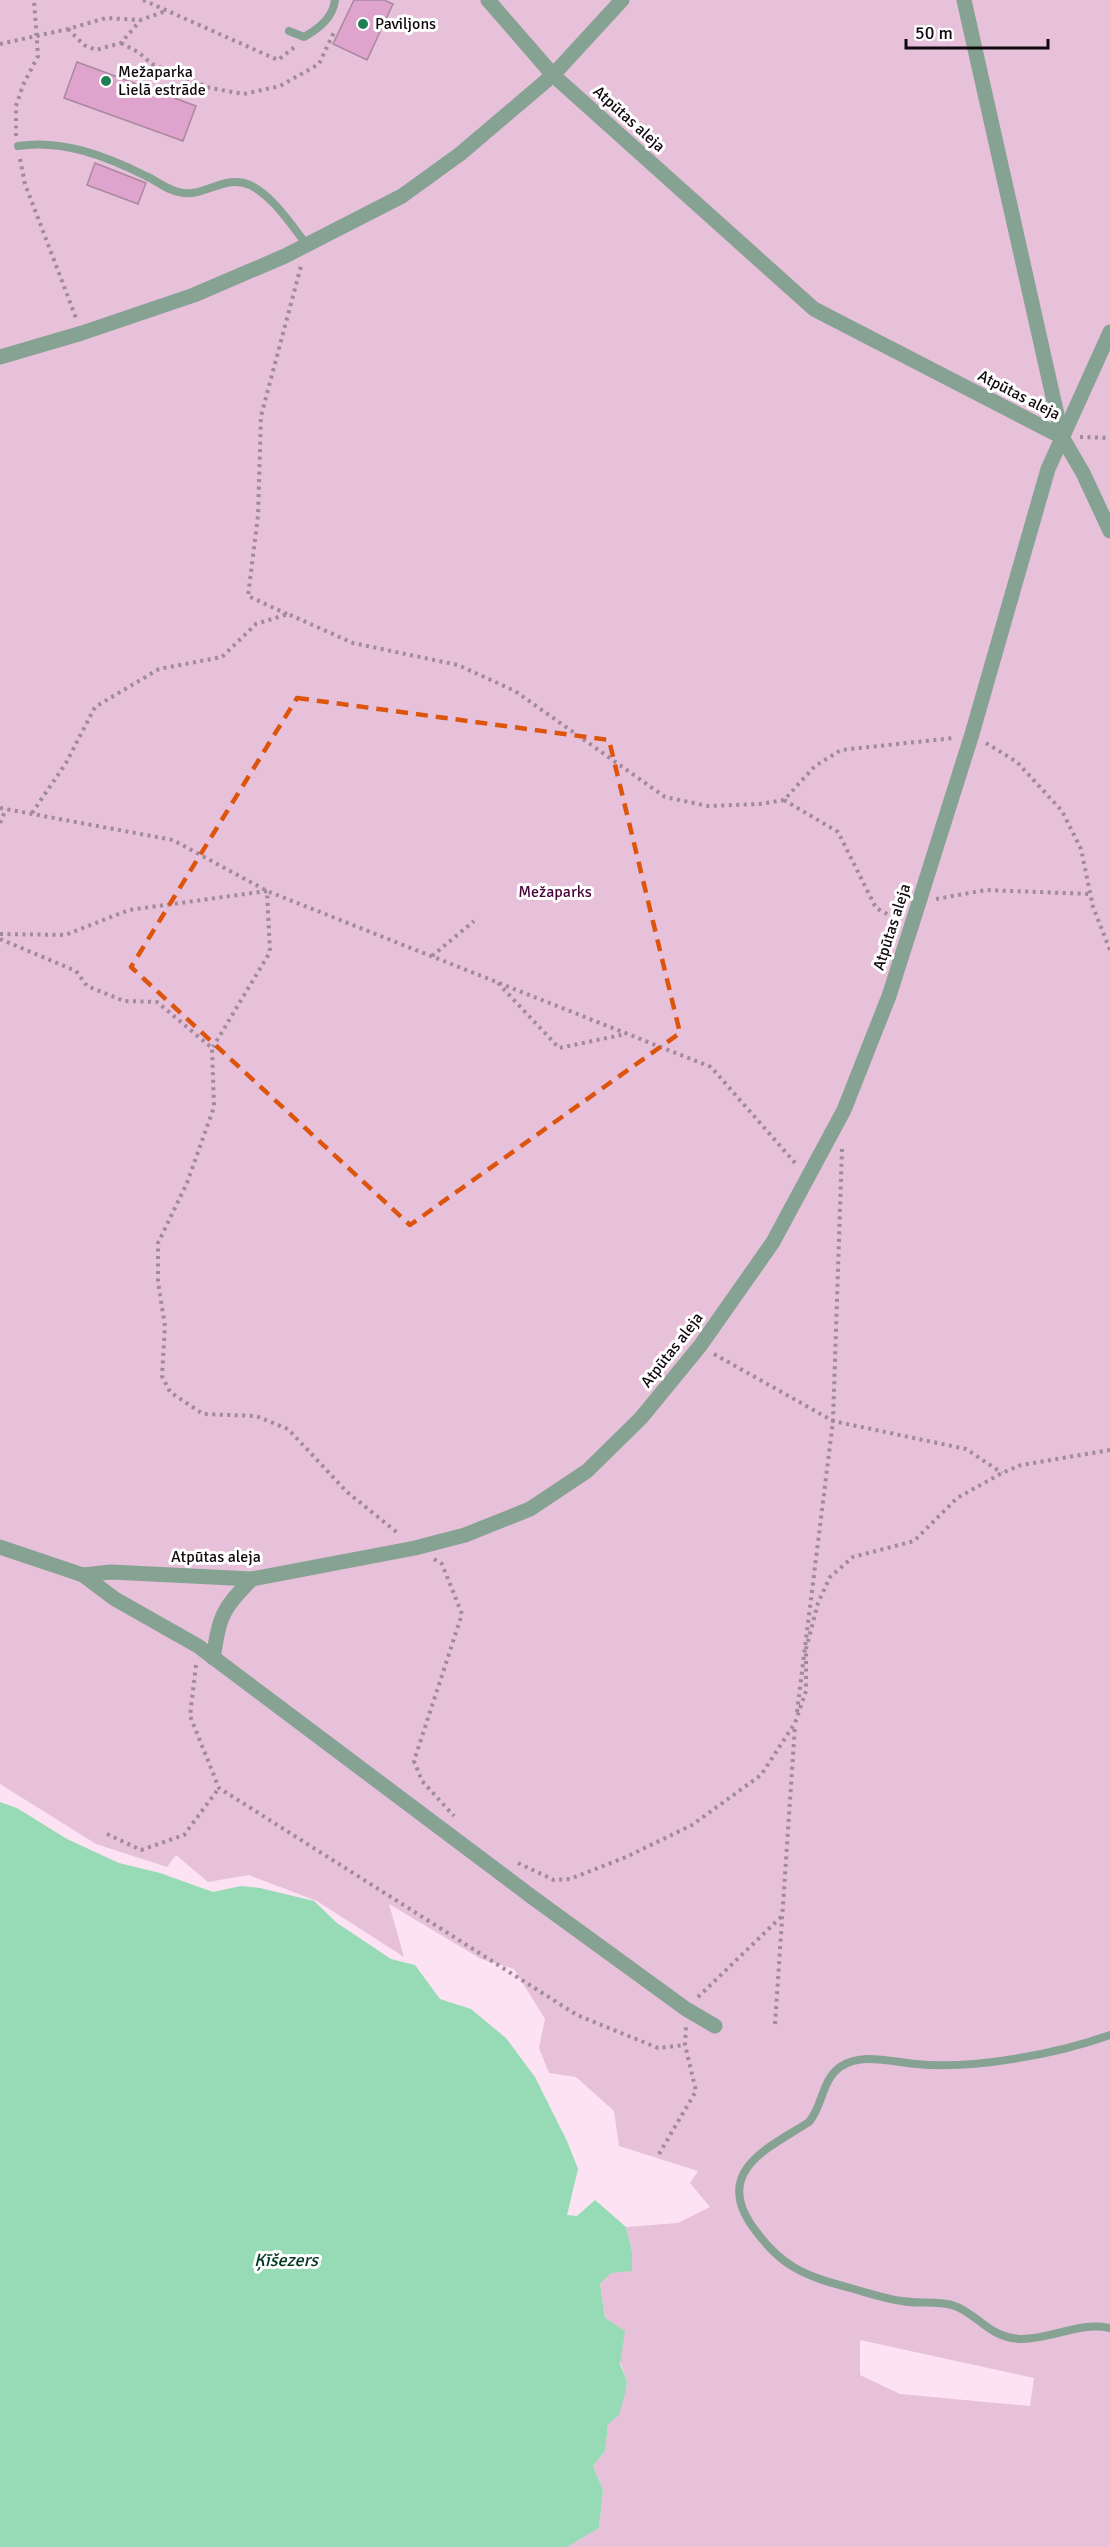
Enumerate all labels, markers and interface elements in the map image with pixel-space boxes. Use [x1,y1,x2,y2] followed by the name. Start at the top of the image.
[906,12,1048,50] scale bar
[375,14,436,34] place label: Paviljons
[356,17,370,31] marker: Paviljons
[915,22,953,44] text: 50 m
[118,62,206,100] place label: Mežaparka Lielā estrāde
[99,74,113,88] marker: Mežaparka Lielā estrāde
[589,82,669,156] street label: Atpūtas aleja
[974,366,1064,424] street label: Atpūtas aleja
[869,881,915,973] street label: Atpūtas aleja
[518,882,592,902] park label: Mežaparks
[636,1308,708,1392] street label: Atpūtas aleja
[171,1547,261,1567] street label: Atpūtas aleja
[254,2249,320,2271] water label: Ķīšezers

